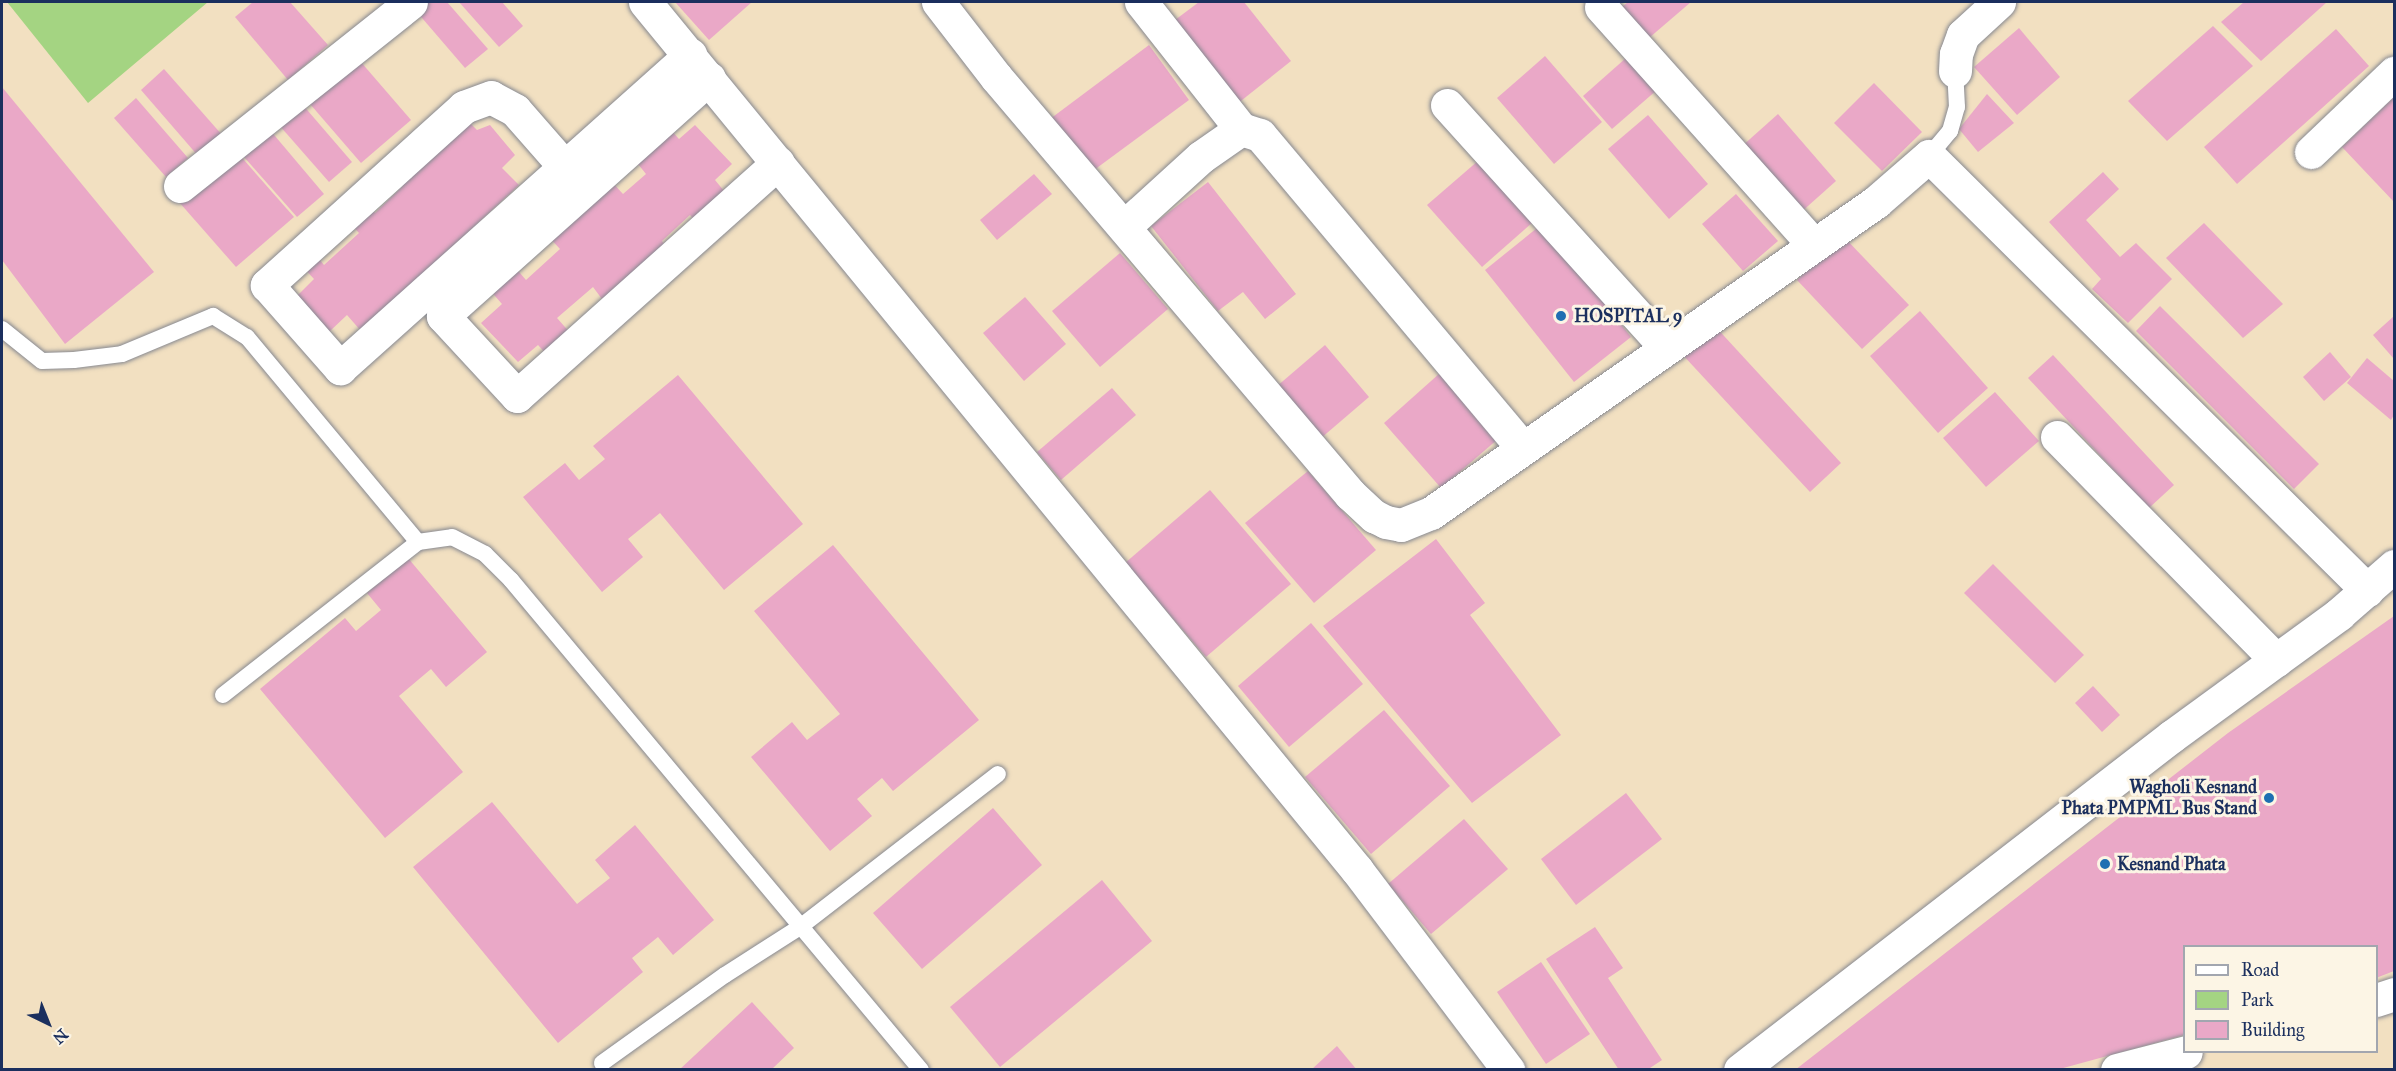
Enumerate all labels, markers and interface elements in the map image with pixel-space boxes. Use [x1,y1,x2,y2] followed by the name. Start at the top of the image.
[1574,305,1682,327] place label: HOSPITAL 9
[1552,307,1570,325] marker: HOSPITAL 9
[2062,777,2257,820] place label: Wagholi Kesnand Phata PMPML Bus Stand
[2262,791,2276,805] marker: Wagholi Kesnand Phata PMPML Bus Stand
[2117,853,2226,875] place label: Kesnand Phata
[2098,857,2112,871] marker: Kesnand Phata
[2183,945,2378,1053] legend
[2241,959,2279,981] text: Road
[2241,989,2274,1011] text: Park
[18,993,78,1053] north arrow
[2241,1019,2304,1041] text: Building
[49,1025,72,1048] text: N

